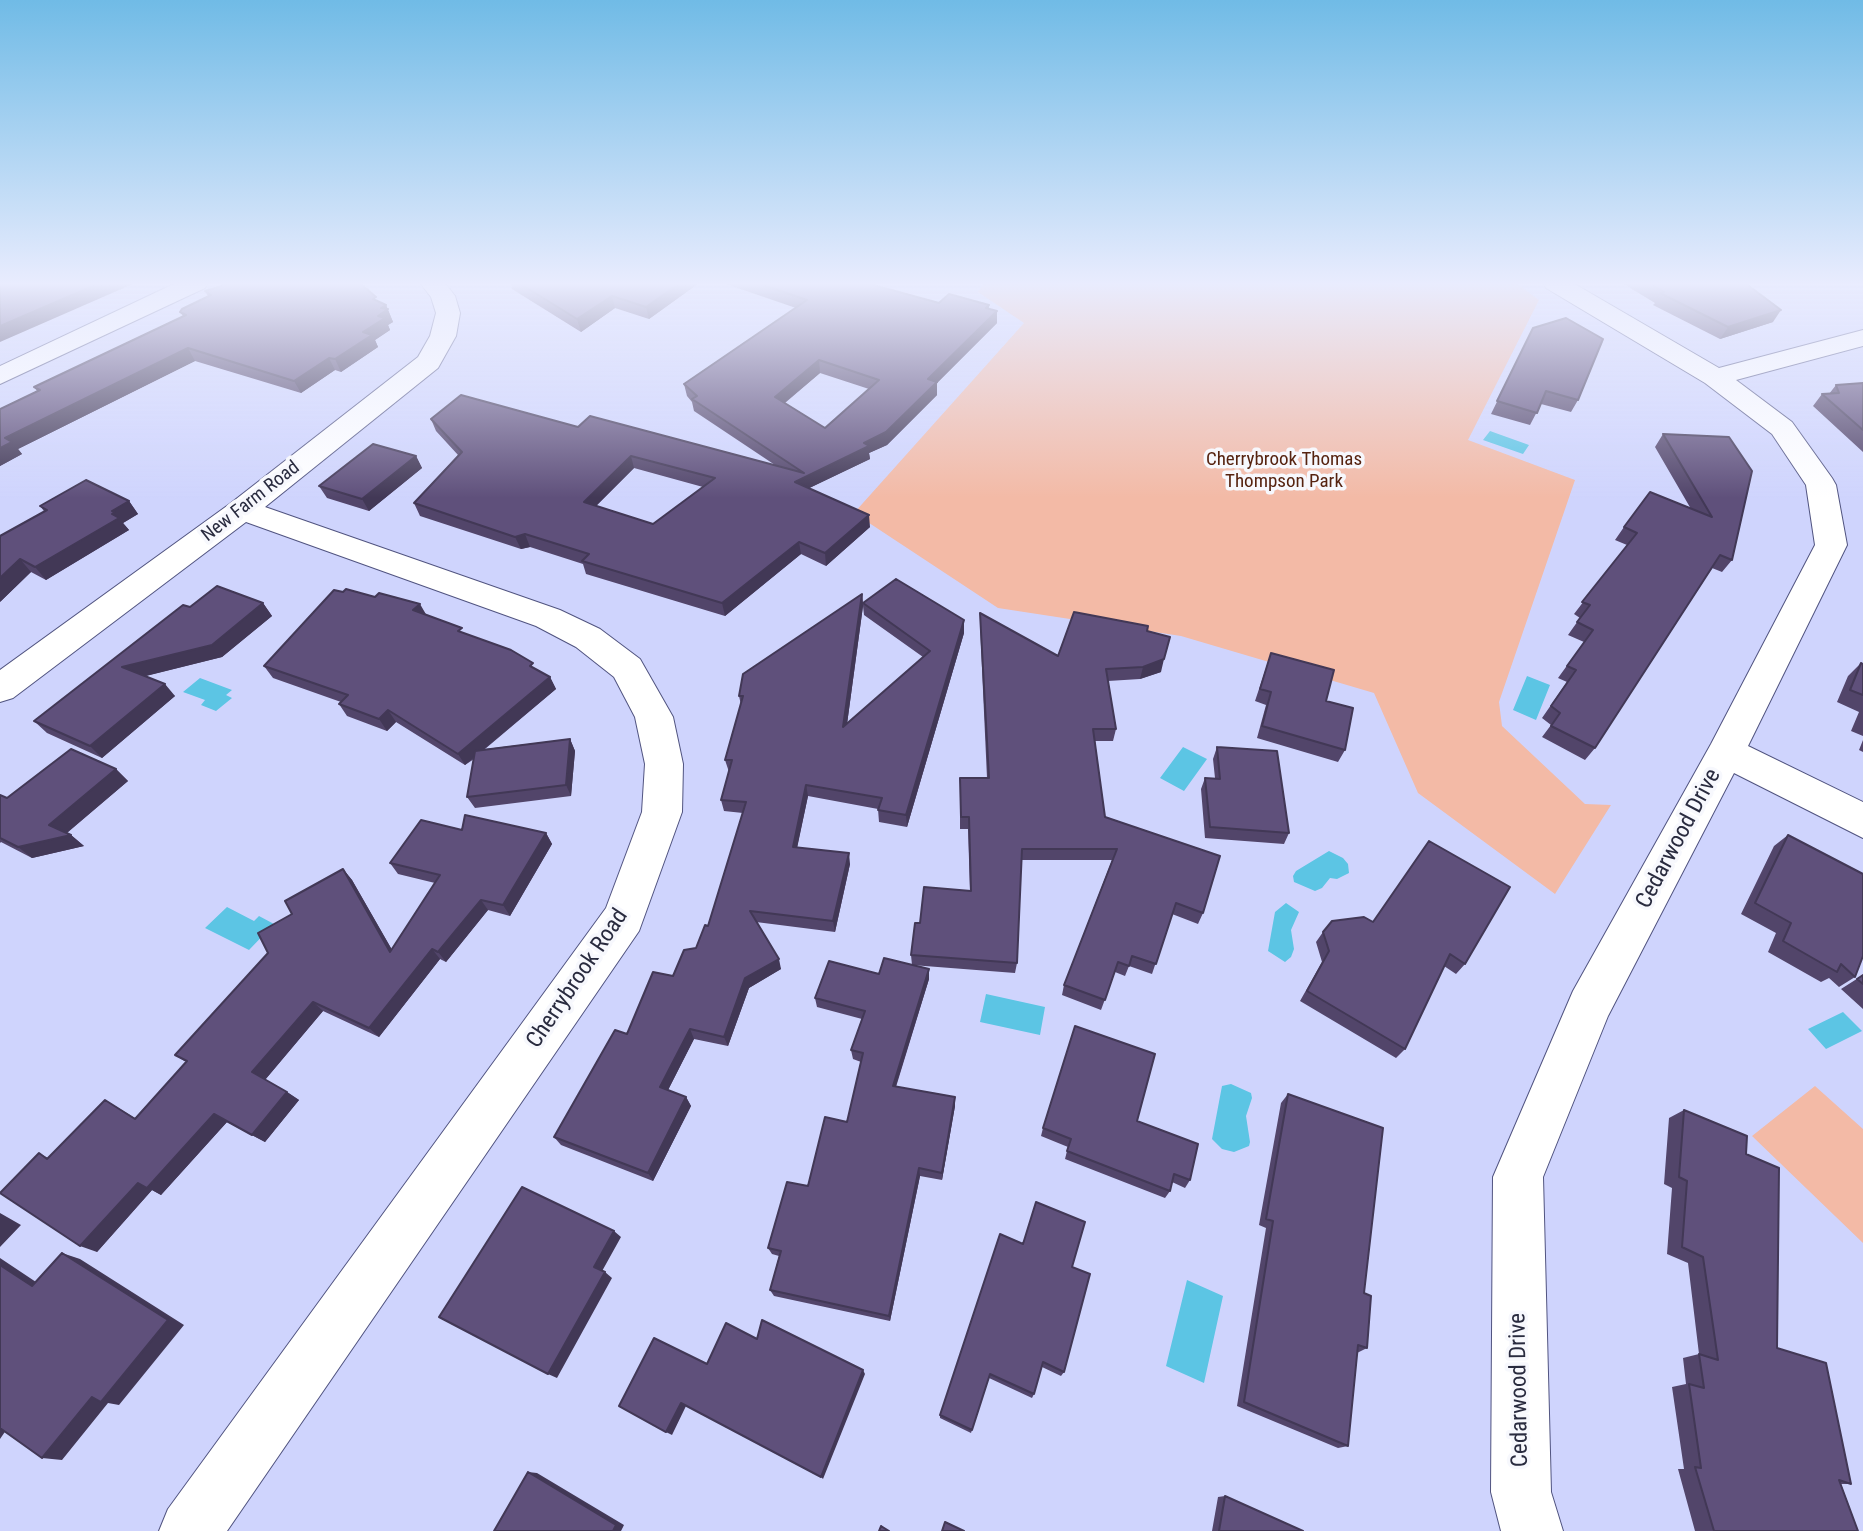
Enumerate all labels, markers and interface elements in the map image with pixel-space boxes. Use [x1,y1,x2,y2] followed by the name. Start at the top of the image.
[1206,449,1362,493] park label: Cherrybrook Thomas Thompson Park
[198,457,304,547] street label: New Farm Road
[1631,765,1727,913] street label: Cedarwood Drive
[521,904,635,1054] street label: Cherrybrook Road
[1505,1313,1535,1467] street label: Cedarwood Drive

